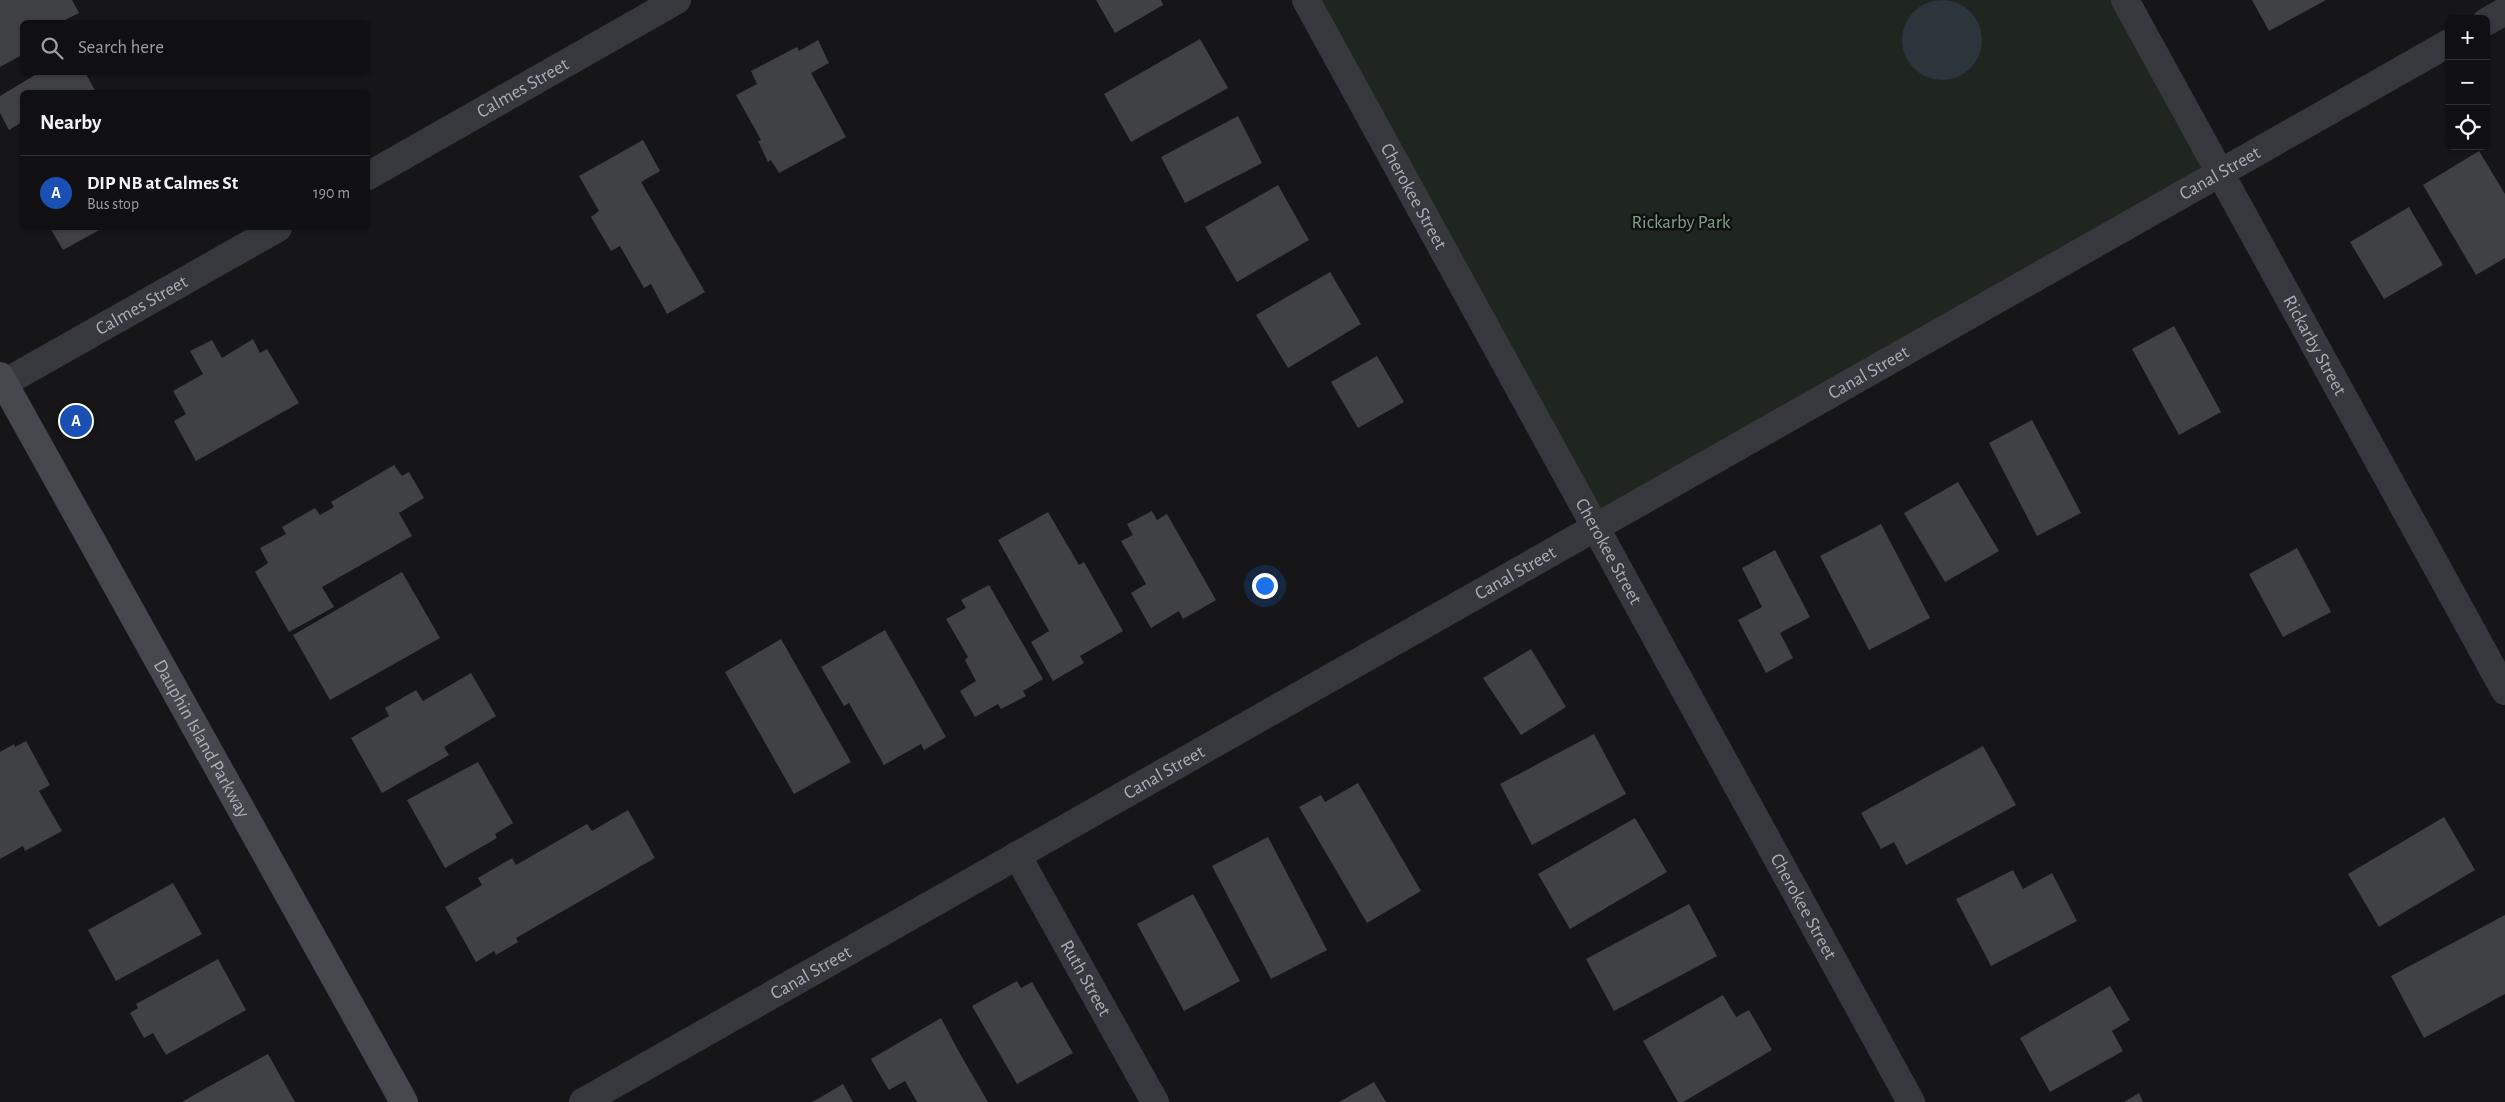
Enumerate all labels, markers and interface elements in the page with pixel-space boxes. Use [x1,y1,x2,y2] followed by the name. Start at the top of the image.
[2445,15,2490,150] map controls
[2445,15,2490,60] button: +
[20,20,370,75] search box
[38,34,66,62] icon: search
[78,38,164,57] text: Search here
[474,54,572,121] street label: Calmes Street
[2445,60,2490,105] button: −
[2445,105,2490,150] button: locate
[40,112,101,133] text: Nearby
[1377,140,1450,253] street label: Cherokee Street
[2176,143,2263,203] street label: Canal Street
[87,174,238,193] text: DIP NB at Calmes St
[51,185,61,201] text: A
[313,185,350,201] text: 190 m
[87,196,139,212] text: Bus stop
[1631,213,1731,232] park label: Rickarby Park
[92,272,191,339] street label: Calmes Street
[2280,292,2350,398] street label: Rickarby Street
[1825,342,1912,403] street label: Canal Street
[60,402,92,440] pin: A
[1572,495,1645,608] street label: Cherokee Street
[1472,542,1559,603] street label: Canal Street
[1252,573,1278,599] your location
[150,656,253,821] street label: Dauphin Island Parkway
[1120,742,1208,803] street label: Canal Street
[1767,850,1840,963] street label: Cherokee Street
[1057,937,1114,1019] street label: Ruth Street
[767,942,855,1003] street label: Canal Street

